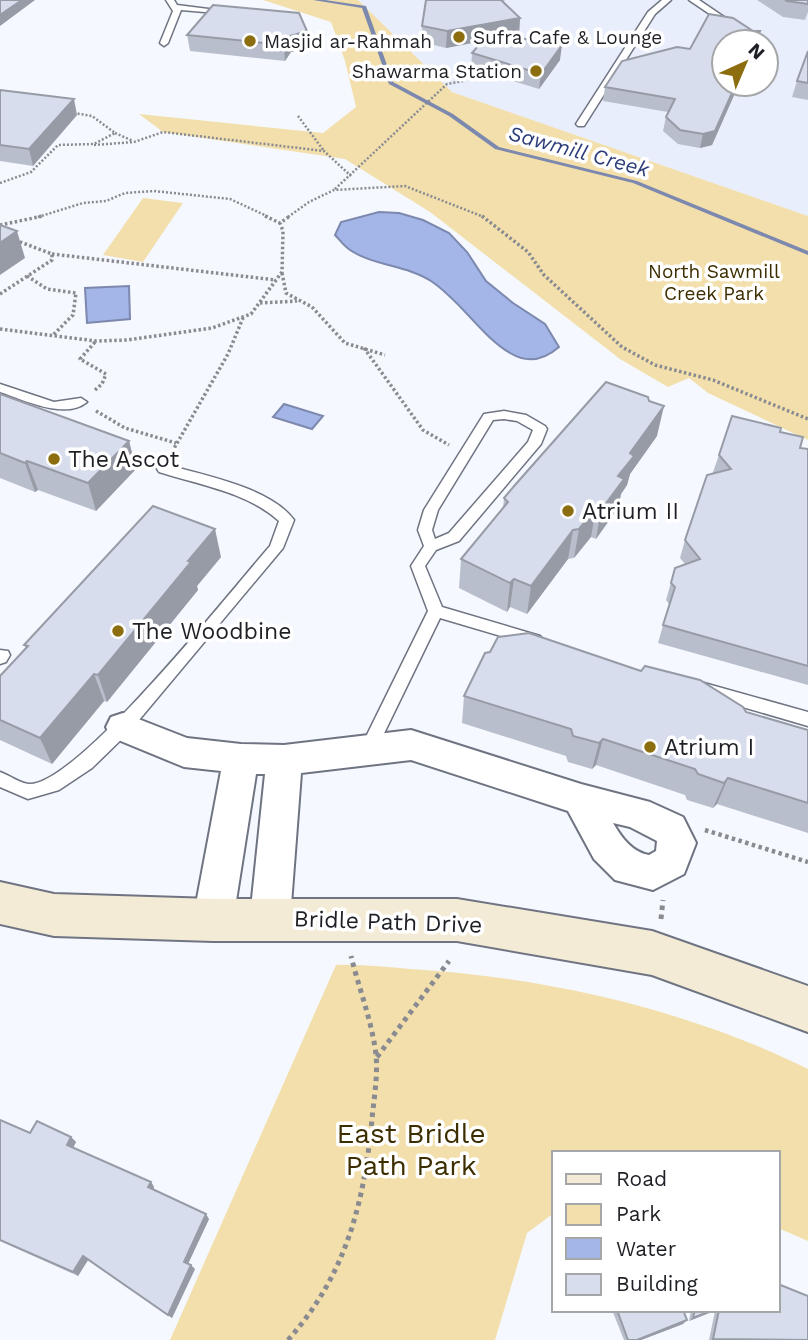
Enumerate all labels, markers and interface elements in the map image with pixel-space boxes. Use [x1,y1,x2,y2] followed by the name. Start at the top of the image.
[473,26,662,49] place label: Sufra Cafe & Lounge
[710,28,780,98] north arrow
[451,29,467,45] marker: Sufra Cafe & Lounge
[264,30,432,53] place label: Masjid ar-Rahmah
[242,33,258,49] marker: Masjid ar-Rahmah
[743,38,770,64] text: N
[352,60,522,83] place label: Shawarma Station
[528,63,544,79] marker: Shawarma Station
[506,120,653,182] water label: Sawmill Creek
[648,260,780,305] park label: North Sawmill Creek Park
[68,446,180,473] place label: The Ascot
[46,451,62,467] marker: The Ascot
[582,498,679,525] place label: Atrium II
[560,503,576,519] marker: Atrium II
[132,618,292,645] place label: The Woodbine
[110,623,126,639] marker: The Woodbine
[664,734,754,761] place label: Atrium I
[642,739,658,755] marker: Atrium I
[293,905,483,939] street label: Bridle Path Drive
[336,1117,486,1182] park label: East Bridle Path Park
[552,1151,780,1312] legend
[616,1166,667,1191] text: Road
[616,1201,661,1226] text: Park
[616,1236,677,1261] text: Water
[616,1271,698,1296] text: Building

